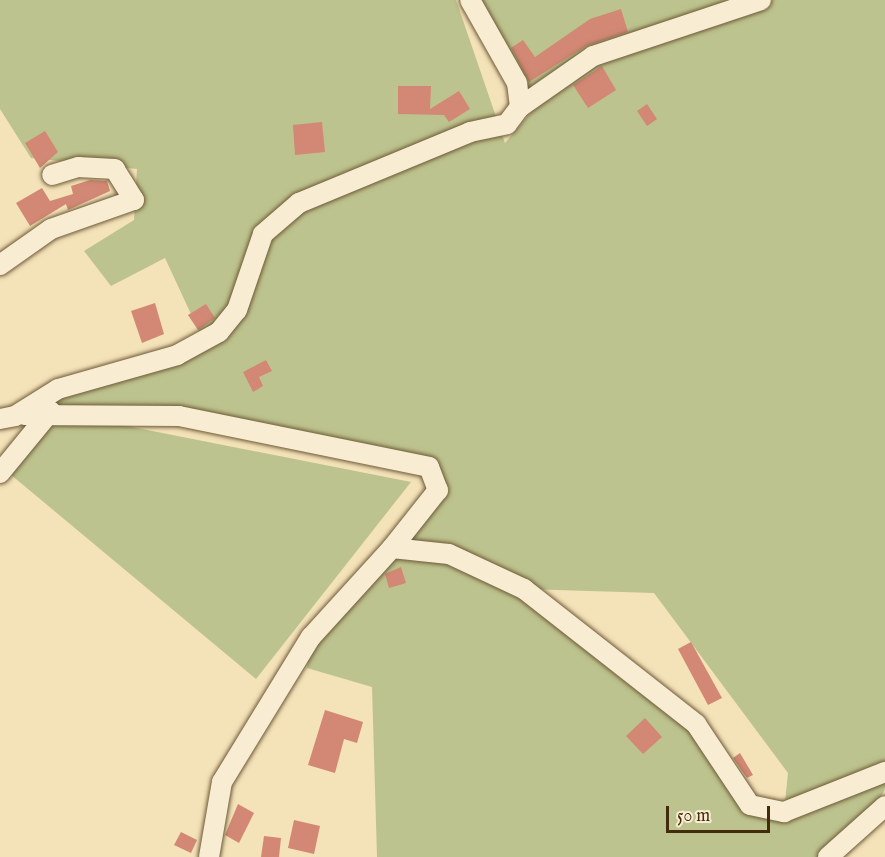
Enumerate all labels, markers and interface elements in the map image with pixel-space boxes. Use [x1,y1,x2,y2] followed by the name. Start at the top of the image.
[669,794,772,832] scale bar
[677,805,710,828] text: 50 m

